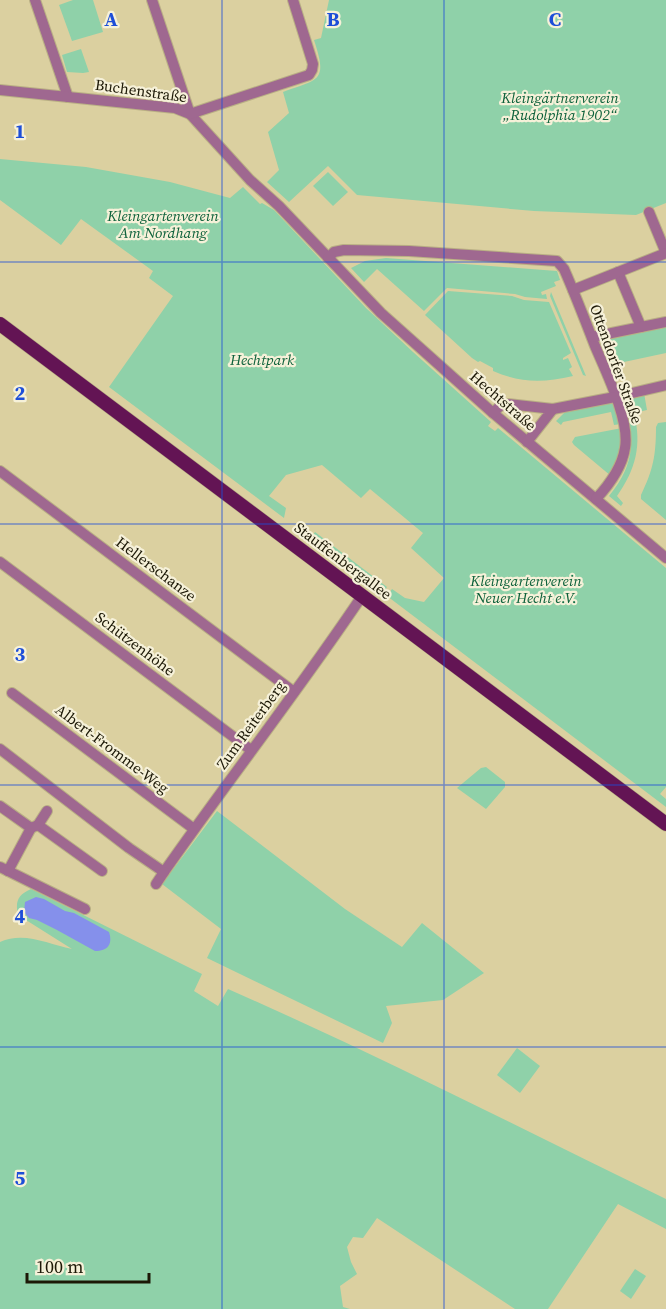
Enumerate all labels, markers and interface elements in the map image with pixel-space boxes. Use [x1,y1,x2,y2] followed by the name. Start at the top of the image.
[104,5,118,33] text: A
[326,5,340,33] text: B
[549,5,561,33] text: C
[94,74,189,107] street label: Buchenstraße
[500,87,619,125] park label: Kleingärtnerverein „Rudolphia 1902“
[15,117,25,145] text: 1
[106,205,219,243] park label: Kleingartenverein Am Nordhang
[585,301,648,427] street label: Ottendorfer Straße
[229,349,295,370] park label: Hechtpark
[466,366,541,436] street label: Hechtstraße
[15,379,26,407] text: 2
[290,517,397,604] street label: Stauffenbergallee
[112,531,201,606] street label: Hellerschanze
[469,570,582,608] park label: Kleingartenverein Neuer Hecht e.V.
[91,607,180,681] street label: Schützenhöhe
[15,640,26,668] text: 3
[211,676,290,773] street label: Zum Reiterberg
[51,699,174,798] street label: Albert-Fromme-Weg
[15,902,26,930] text: 4
[15,1164,26,1192] text: 5
[27,1246,148,1284] scale bar
[36,1254,83,1279] text: 100 m

